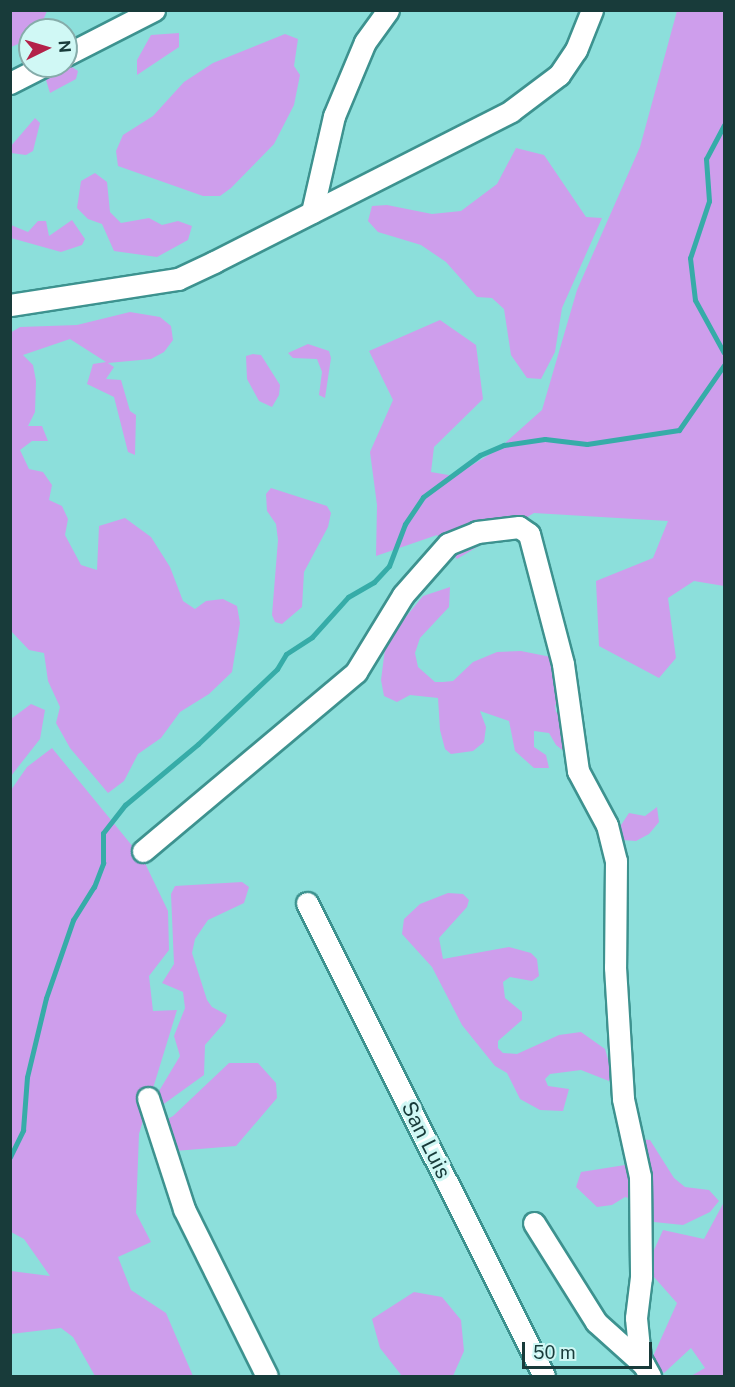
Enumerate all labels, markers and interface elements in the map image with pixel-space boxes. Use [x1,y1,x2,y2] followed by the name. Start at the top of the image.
[18,18,78,78] north arrow
[54,39,74,54] text: N
[396,1097,456,1183] street label: San Luis
[525,1330,656,1368] scale bar
[533,1342,576,1363] text: 50 m

